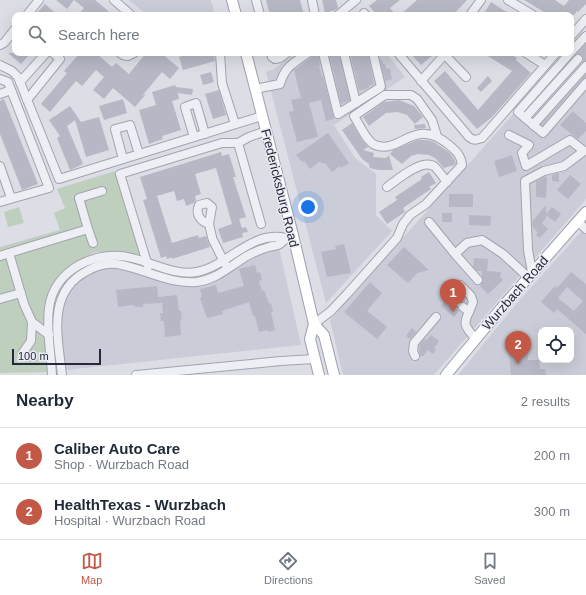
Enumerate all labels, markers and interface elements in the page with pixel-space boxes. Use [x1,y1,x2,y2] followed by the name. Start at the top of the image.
[12,12,574,56] search box
[26,23,48,45] icon: search
[58,26,140,43] text: Search here
[258,127,302,249] street label: Fredericksburg Road
[298,197,318,217] your location
[479,253,551,333] street label: Wurzbach Road
[440,279,466,312] pin: 1
[538,327,574,363] map controls
[538,327,574,363] button: locate
[505,331,531,364] pin: 2
[12,347,101,366] scale bar
[18,350,49,362] text: 100 m
[16,391,74,410] text: Nearby
[521,394,570,409] text: 2 results
[54,440,180,457] text: Caliber Auto Care
[25,448,33,463] text: 1
[534,448,570,463] text: 200 m
[54,457,189,472] text: Shop · Wurzbach Road
[54,496,226,513] text: HealthTexas - Wurzbach
[25,504,33,519] text: 2
[534,504,570,519] text: 300 m
[54,513,206,528] text: Hospital · Wurzbach Road
[81,550,103,586] tab: Map
[264,550,313,586] tab: Directions
[474,550,505,586] tab: Saved

